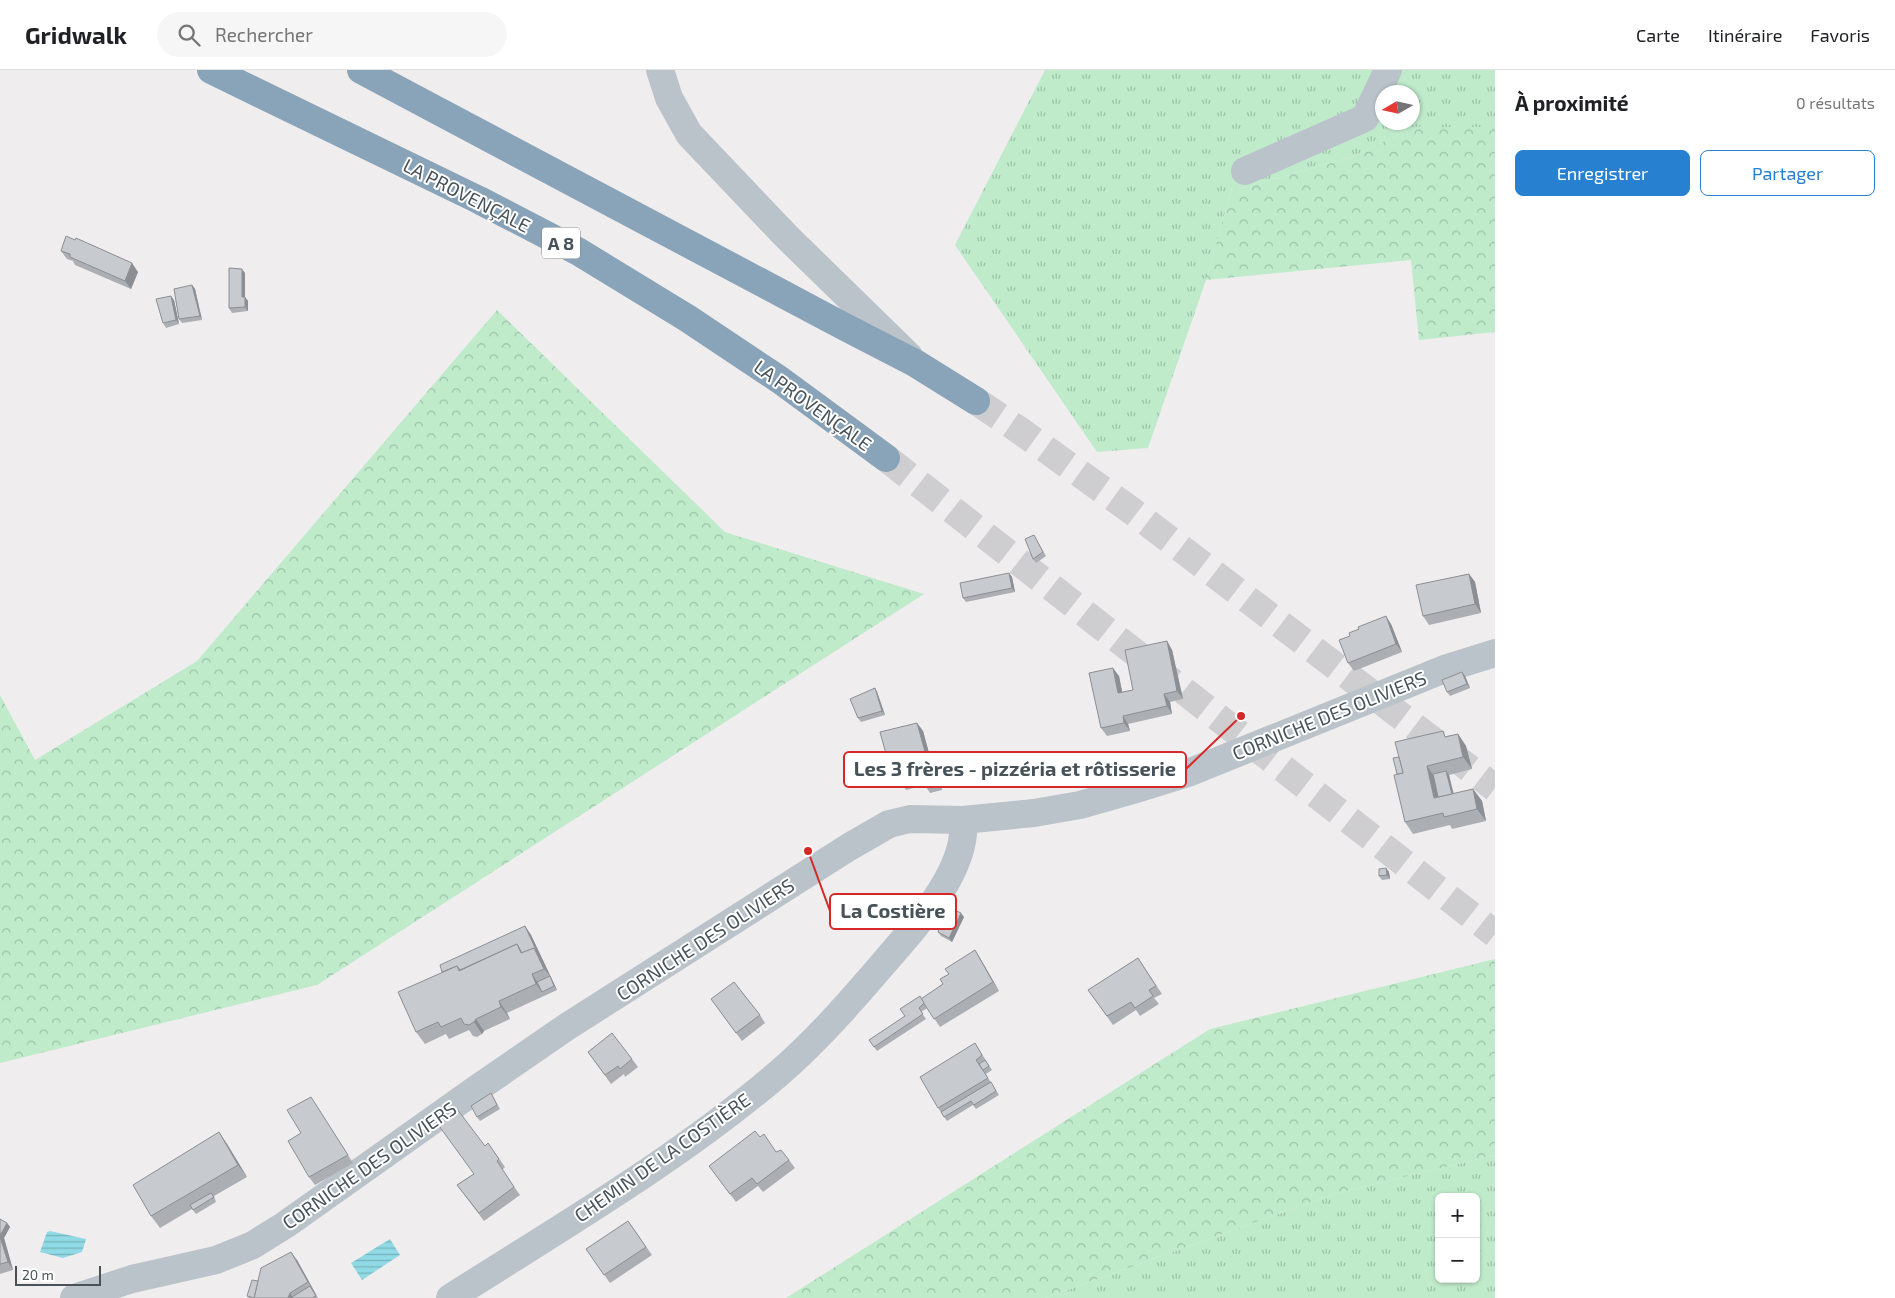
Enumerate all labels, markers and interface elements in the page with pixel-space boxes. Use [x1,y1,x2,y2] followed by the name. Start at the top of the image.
[157,12,507,57] search box
[25,20,127,49] text: Gridwalk
[175,21,203,49] icon: search
[215,23,313,46] text: Rechercher
[1636,24,1680,46] text: Carte
[1708,24,1782,46] text: Itinéraire
[1810,24,1870,46] text: Favoris
[1375,85,1420,130] north arrow
[1515,90,1629,115] text: À proximité
[1796,93,1875,112] text: 0 résultats
[1515,150,1690,196] button: Enregistrer
[1700,150,1875,196] button: Partager
[399,153,534,238] street label: LA PROVENÇALE
[542,228,580,258] road number: A 8
[749,355,876,456] street label: LA PROVENÇALE
[1229,666,1429,764] street label: CORNICHE DES OLIVIERS
[844,752,1186,787] callout: Les 3 frères - pizzéria et rôtisserie
[854,756,1176,780] text: Les 3 frères - pizzéria et rôtisserie
[612,873,798,1005] street label: CORNICHE DES OLIVIERS
[830,894,956,929] callout: La Costière
[840,898,946,922] text: La Costière
[570,1088,754,1226] street label: CHEMIN DE LA COSTIÈRE
[278,1096,460,1234] street label: CORNICHE DES OLIVIERS
[1435,1193,1480,1283] map controls
[1435,1193,1480,1238] button: +
[1435,1238,1480,1283] button: −
[15,1263,101,1286] scale bar
[22,1266,54,1283] text: 20 m

